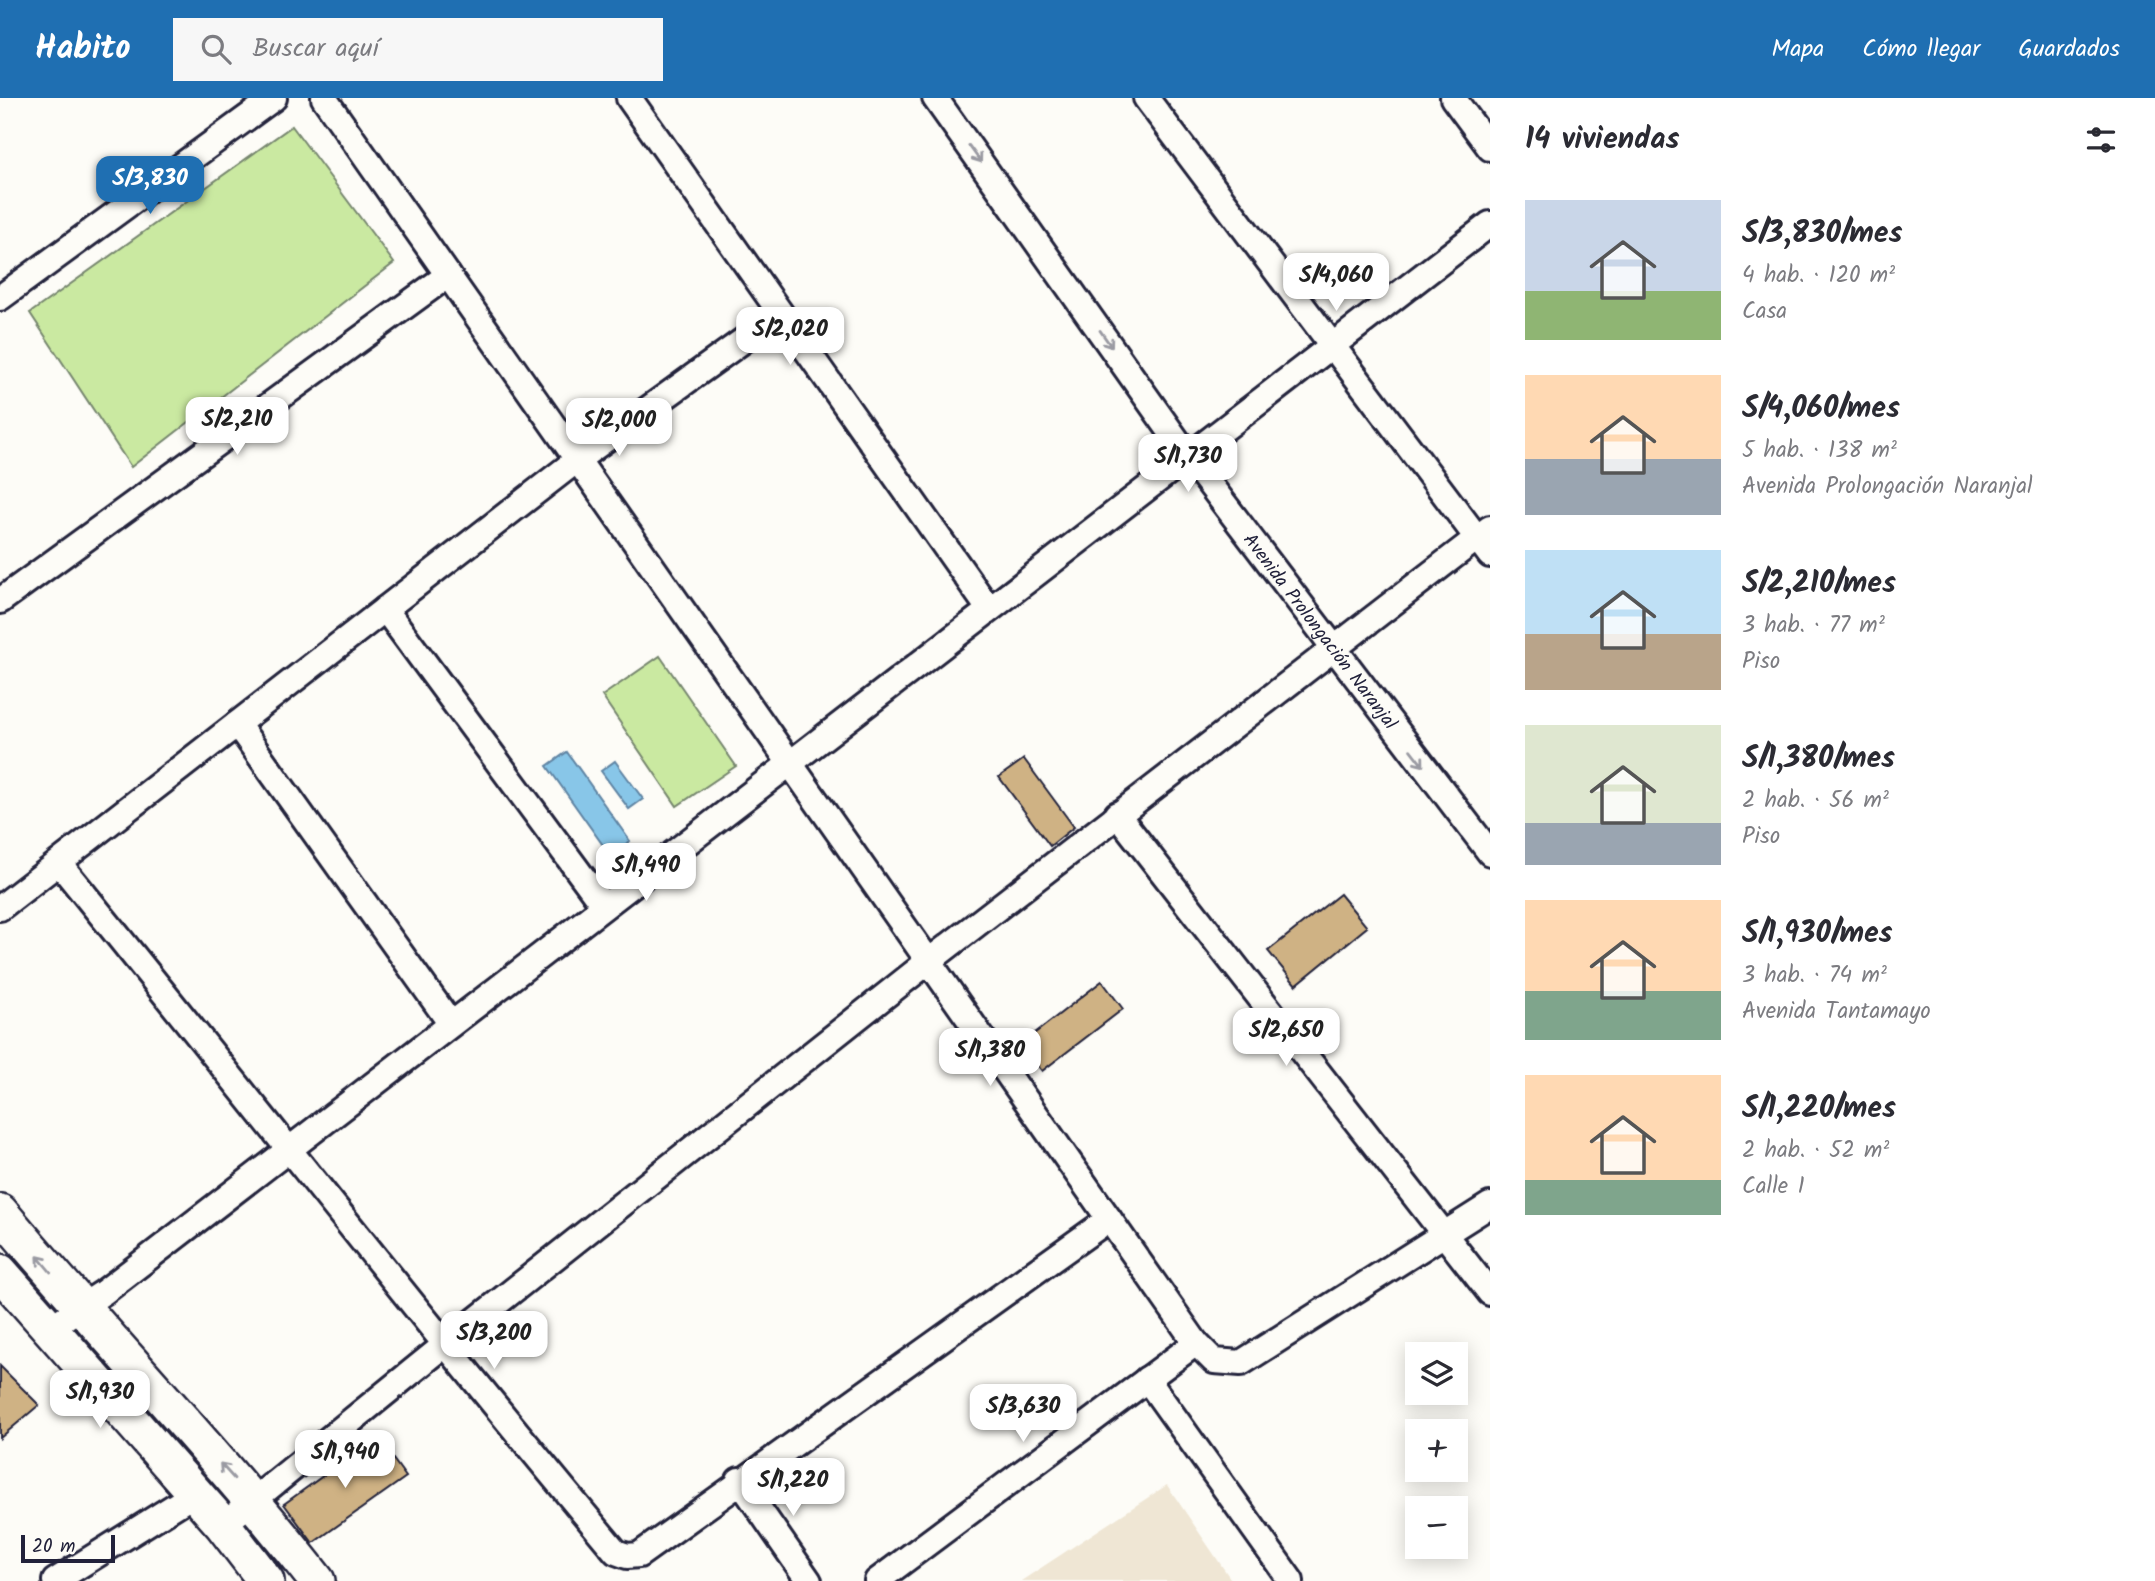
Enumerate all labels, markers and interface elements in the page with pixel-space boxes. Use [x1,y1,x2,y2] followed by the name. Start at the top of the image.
[173,18,663,81] search box
[35,23,131,76] text: Habito
[253,28,379,70] text: Buscar aquí
[197,30,235,68] icon: search
[1771,30,1824,69] text: Mapa
[1862,30,1980,69] text: Cómo llegar
[2018,30,2120,69] text: Guardados
[1525,116,1680,164] text: 14 viviendas
[2082,121,2120,159] icon: filters
[967,144,982,163] one-way arrow
[85,156,215,216] pin: S/3,830
[112,161,188,197] text: S/3,830
[1742,210,1902,258] text: S/3,830/mes
[1581,228,1665,312] icon: home
[1271,254,1401,313] pin: S/4,060
[1299,258,1373,294] text: S/4,060
[1742,258,1895,294] text: 4 hab. · 120 m²
[1742,294,1787,330] text: Casa
[725,308,855,367] pin: S/2,020
[752,312,828,348] text: S/2,020
[1099,329,1113,348] one-way arrow
[1742,385,1900,433] text: S/4,060/mes
[172,398,302,457] pin: S/2,210
[554,398,684,458] pin: S/2,000
[202,402,272,438] text: S/2,210
[582,403,656,439] text: S/2,000
[1581,403,1665,487] icon: home
[1742,433,1897,469] text: 5 hab. · 138 m²
[1123,434,1253,494] pin: S/1,730
[1154,439,1222,475] text: S/1,730
[1742,469,2033,505] text: Avenida Prolongación Naranjal
[1235,527,1404,737] street label: Avenida Prolongación Naranjal
[1742,560,1896,608] text: S/2,210/mes
[1581,578,1665,662] icon: home
[1742,608,1885,644] text: 3 hab. · 77 m²
[1742,644,1780,680] text: Piso
[1742,735,1895,783] text: S/1,380/mes
[1410,748,1425,767] one-way arrow
[1581,753,1665,837] icon: home
[1742,783,1889,819] text: 2 hab. · 56 m²
[1742,819,1780,855] text: Piso
[581,844,711,903] pin: S/1,490
[612,848,680,884] text: S/1,490
[1742,910,1893,958] text: S/1,930/mes
[1581,928,1665,1012] icon: home
[1742,958,1887,994] text: 3 hab. · 74 m²
[1742,994,1931,1030] text: Avenida Tantamayo
[1221,1009,1351,1068] pin: S/2,650
[1249,1013,1323,1049] text: S/2,650
[925,1028,1055,1088] pin: S/1,380
[955,1033,1025,1069] text: S/1,380
[1742,1085,1896,1133] text: S/1,220/mes
[1581,1103,1665,1187] icon: home
[1742,1133,1889,1169] text: 2 hab. · 52 m²
[1742,1169,1805,1205] text: Calle 1
[36,1256,52,1274] one-way arrow
[429,1312,559,1371] pin: S/3,200
[457,1316,531,1352] text: S/3,200
[1405,1342,1468,1559] map controls
[1405,1342,1468,1405] button: layers
[35,1370,165,1430] pin: S/1,930
[66,1375,134,1411] text: S/1,930
[958,1384,1088,1444] pin: S/3,630
[986,1389,1060,1425] text: S/3,630
[1405,1419,1468,1482] button: +
[280,1430,410,1490] pin: S/1,940
[311,1435,379,1471] text: S/1,940
[728,1458,858,1518] pin: S/1,220
[219,1462,235,1480] one-way arrow
[758,1463,828,1499] text: S/1,220
[1405,1496,1468,1559] button: −
[21,1532,116,1564] scale bar
[32,1532,75,1562] text: 20 m

